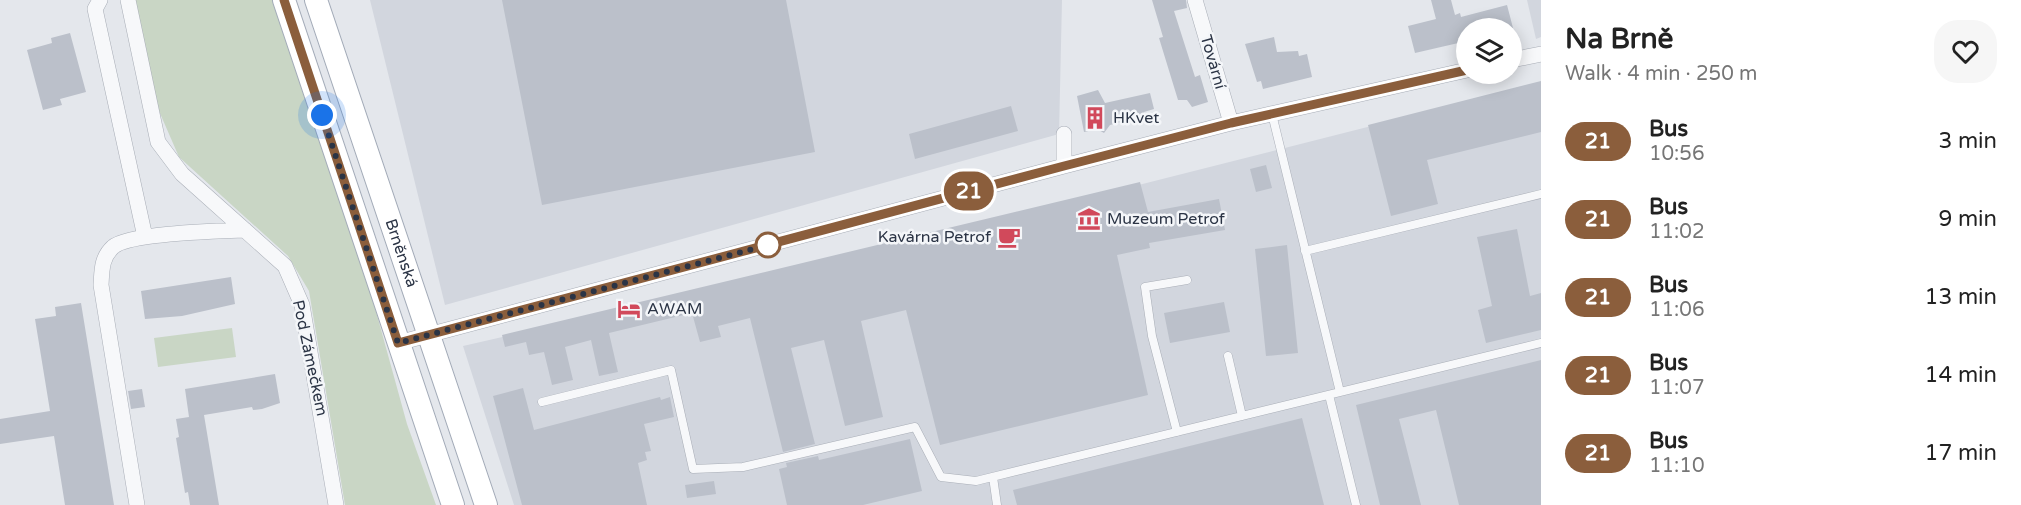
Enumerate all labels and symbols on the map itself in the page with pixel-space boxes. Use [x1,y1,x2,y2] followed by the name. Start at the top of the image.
[1196,33,1230,91] street label: Tovární
[307,100,337,130] your location
[1082,105,1108,131] building icon: HKvet
[1113,108,1159,128] place label: HKvet
[942,172,996,210] line badge: 21
[1076,206,1102,232] museum icon: Muzeum Petrof
[1107,209,1226,229] place label: Muzeum Petrof
[380,216,422,290] street label: Brněnská
[996,224,1022,250] cafe icon: Kavárna Petrof
[878,227,992,247] place label: Kavárna Petrof
[755,232,781,258] unlabelled marker
[616,296,642,322] hotel icon: AWAM
[288,298,332,418] street label: Pod Zámečkem
[647,299,703,319] place label: AWAM

